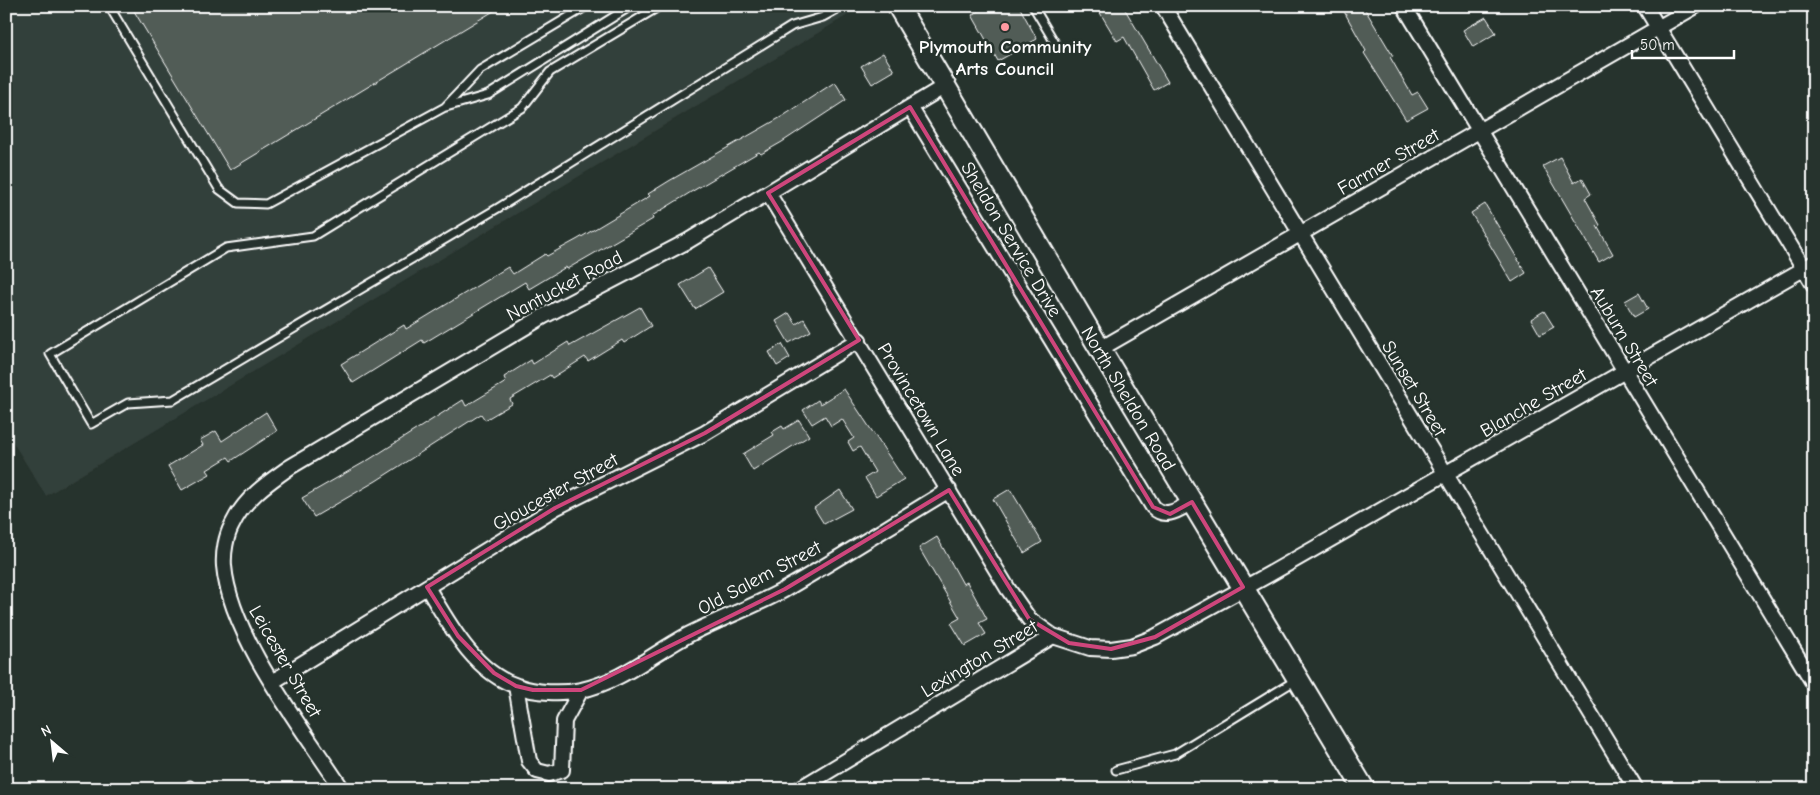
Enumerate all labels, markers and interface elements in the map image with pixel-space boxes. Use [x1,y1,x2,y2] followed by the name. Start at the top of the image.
[999,21,1011,33] marker: Plymouth Community Arts Council
[1632,28,1735,60] scale bar
[919,36,1092,80] place label: Plymouth Community Arts Council
[1640,36,1675,54] text: 50 m
[1334,124,1444,200] street label: Farmer Street
[956,158,1066,321] street label: Sheldon Service Drive
[503,246,626,326] street label: Nantucket Road
[1586,283,1663,391] street label: Auburn Street
[1076,322,1180,475] street label: North Sheldon Road
[1377,337,1452,441] street label: Sunset Street
[873,339,969,480] street label: Provincetown Lane
[1476,363,1591,442] street label: Blanche Street
[489,448,623,535] street label: Gloucester Street
[694,536,825,620] street label: Old Salem Street
[244,602,326,722] street label: Leicester Street
[917,615,1042,702] street label: Lexington Street
[28,718,78,768] north arrow
[38,721,54,741] text: N

